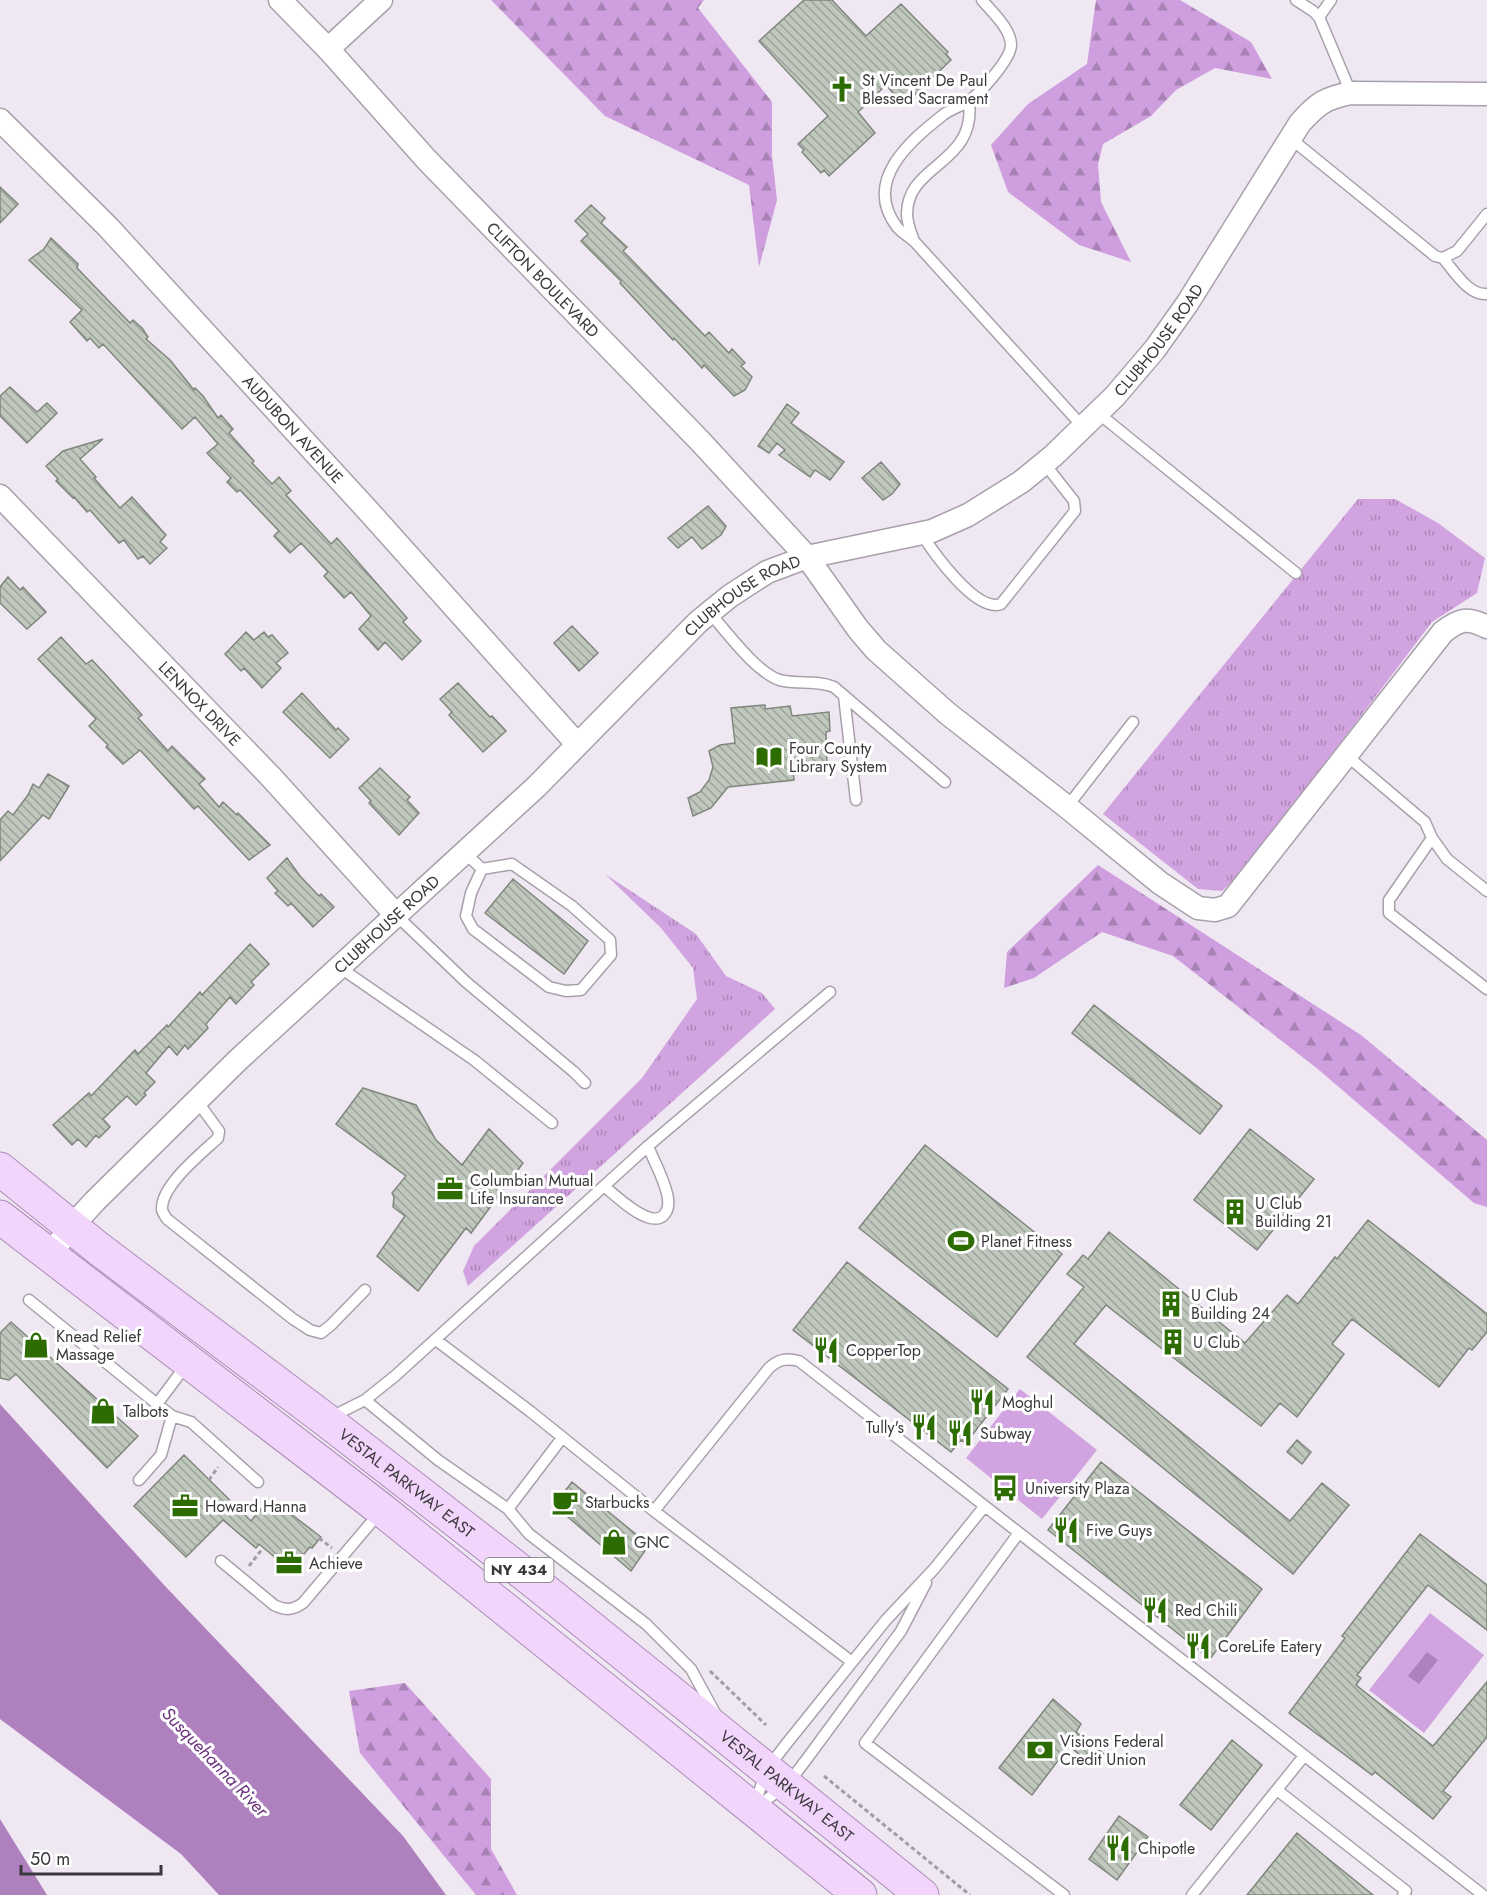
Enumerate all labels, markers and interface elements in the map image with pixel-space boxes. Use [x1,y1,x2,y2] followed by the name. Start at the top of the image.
[862,69,988,110] place label: St Vincent De Paul Blessed Sacrament
[827,74,857,104] church icon: St Vincent De Paul Blessed Sacrament
[481,217,604,343] street label: CLIFTON BOULEVARD
[1108,279,1209,402] street label: CLUBHOUSE ROAD
[237,370,349,489] street label: AUDUBON AVENUE
[679,549,804,642] street label: CLUBHOUSE ROAD
[153,656,246,751] street label: LENNOX DRIVE
[789,737,887,778] place label: Four County Library System
[754,742,784,772] library icon: Four County Library System
[329,870,445,979] street label: CLUBHOUSE ROAD
[470,1169,593,1210] place label: Columbian Mutual Life Insurance
[435,1174,465,1204] office icon: Columbian Mutual Life Insurance
[1255,1192,1332,1233] place label: U Club Building 21
[1220,1197,1250,1227] building icon: U Club Building 21
[946,1226,976,1256] sports icon: Planet Fitness
[981,1230,1072,1253] place label: Planet Fitness
[1191,1284,1270,1325] place label: U Club Building 24
[1156,1289,1186,1319] building icon: U Club Building 24
[56,1325,142,1366] place label: Knead Relief Massage
[1158,1327,1188,1357] building icon: U Club
[21,1330,51,1360] shop icon: Knead Relief Massage
[1193,1331,1240,1354] place label: U Club
[811,1335,841,1365] restaurant icon: CopperTop
[846,1339,921,1362] place label: CopperTop
[967,1387,997,1417] restaurant icon: Moghul
[1002,1391,1053,1414] place label: Moghul
[88,1396,118,1426] shop icon: Talbots
[123,1400,168,1423] place label: Talbots
[909,1412,939,1442] restaurant icon: Tully's
[866,1416,904,1439] place label: Tully's
[945,1418,975,1448] restaurant icon: Subway
[980,1422,1033,1445] place label: Subway
[334,1423,480,1544] street label: VESTAL PARKWAY EAST
[990,1473,1020,1503] bus stop icon: University Plaza
[1025,1477,1130,1500] place label: University Plaza
[550,1487,580,1517] cafe icon: Starbucks
[170,1491,200,1521] office icon: Howard Hanna
[585,1491,649,1514] place label: Starbucks
[205,1495,307,1518] place label: Howard Hanna
[1051,1515,1081,1545] restaurant icon: Five Guys
[1086,1519,1152,1542] place label: Five Guys
[599,1527,629,1557] shop icon: GNC
[634,1531,670,1554] place label: GNC
[274,1548,304,1578] office icon: Achieve
[309,1552,363,1575] place label: Achieve
[484,1558,554,1582] road number: NY 434
[1140,1595,1170,1625] restaurant icon: Red Chili
[1175,1599,1237,1622] place label: Red Chili
[1183,1631,1213,1661] restaurant icon: CoreLife Eatery
[1218,1635,1323,1658] place label: CoreLife Eatery
[156,1701,275,1823] water label: Susquehanna River
[715,1725,859,1848] street label: VESTAL PARKWAY EAST
[1060,1730,1164,1771] place label: Visions Federal Credit Union
[1025,1735,1055,1765] bank icon: Visions Federal Credit Union
[1103,1833,1133,1863] restaurant icon: Chipotle
[1138,1837,1195,1860] place label: Chipotle
[21,1838,160,1876] scale bar
[30,1846,70,1872] text: 50 m

